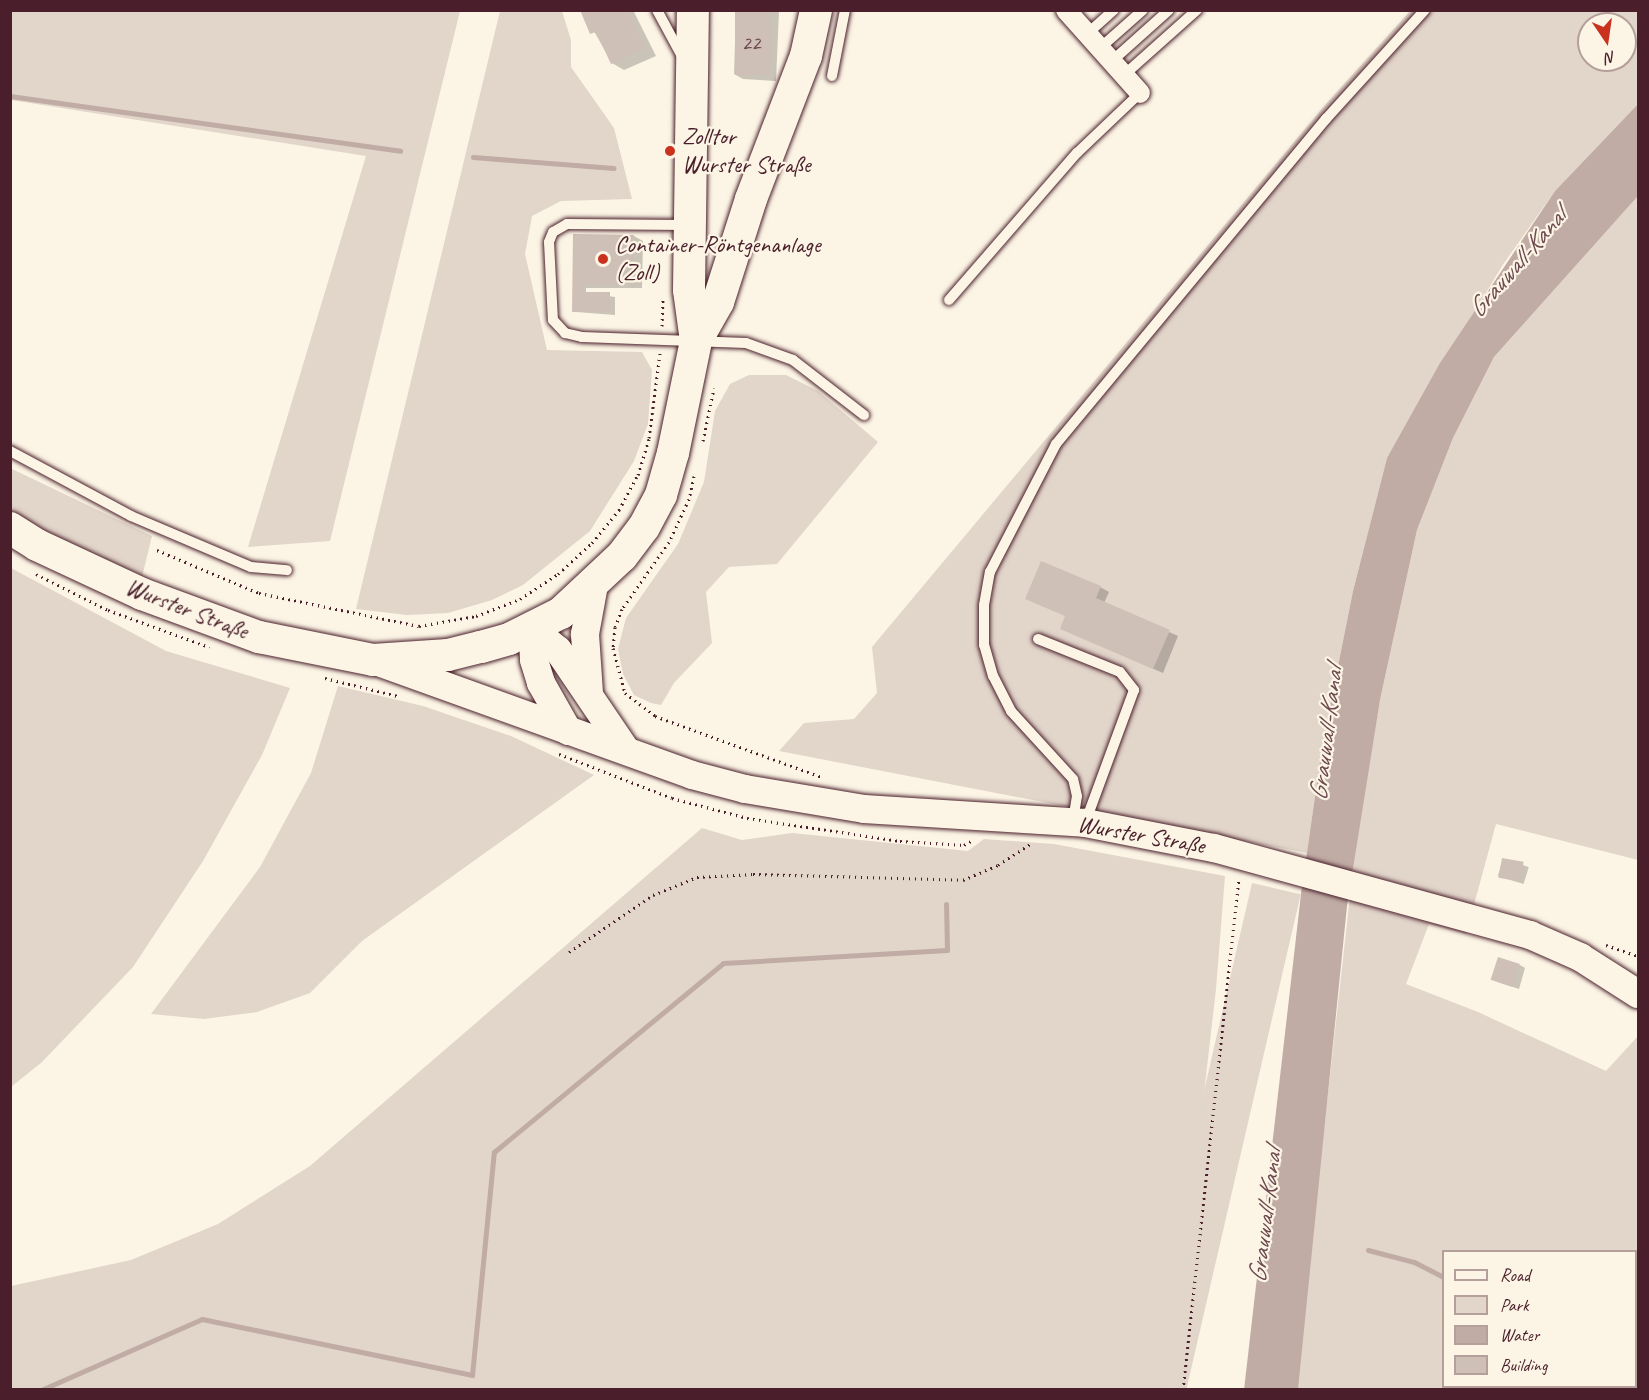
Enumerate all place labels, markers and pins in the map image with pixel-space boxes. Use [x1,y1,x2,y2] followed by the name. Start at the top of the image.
[682,123,812,179] place label: Zolltor Wurster Straße
[663,144,677,158] marker: Zolltor Wurster Straße
[615,231,821,287] place label: Container-Röntgenanlage (Zoll)
[596,252,610,266] marker: Container-Röntgenanlage (Zoll)

